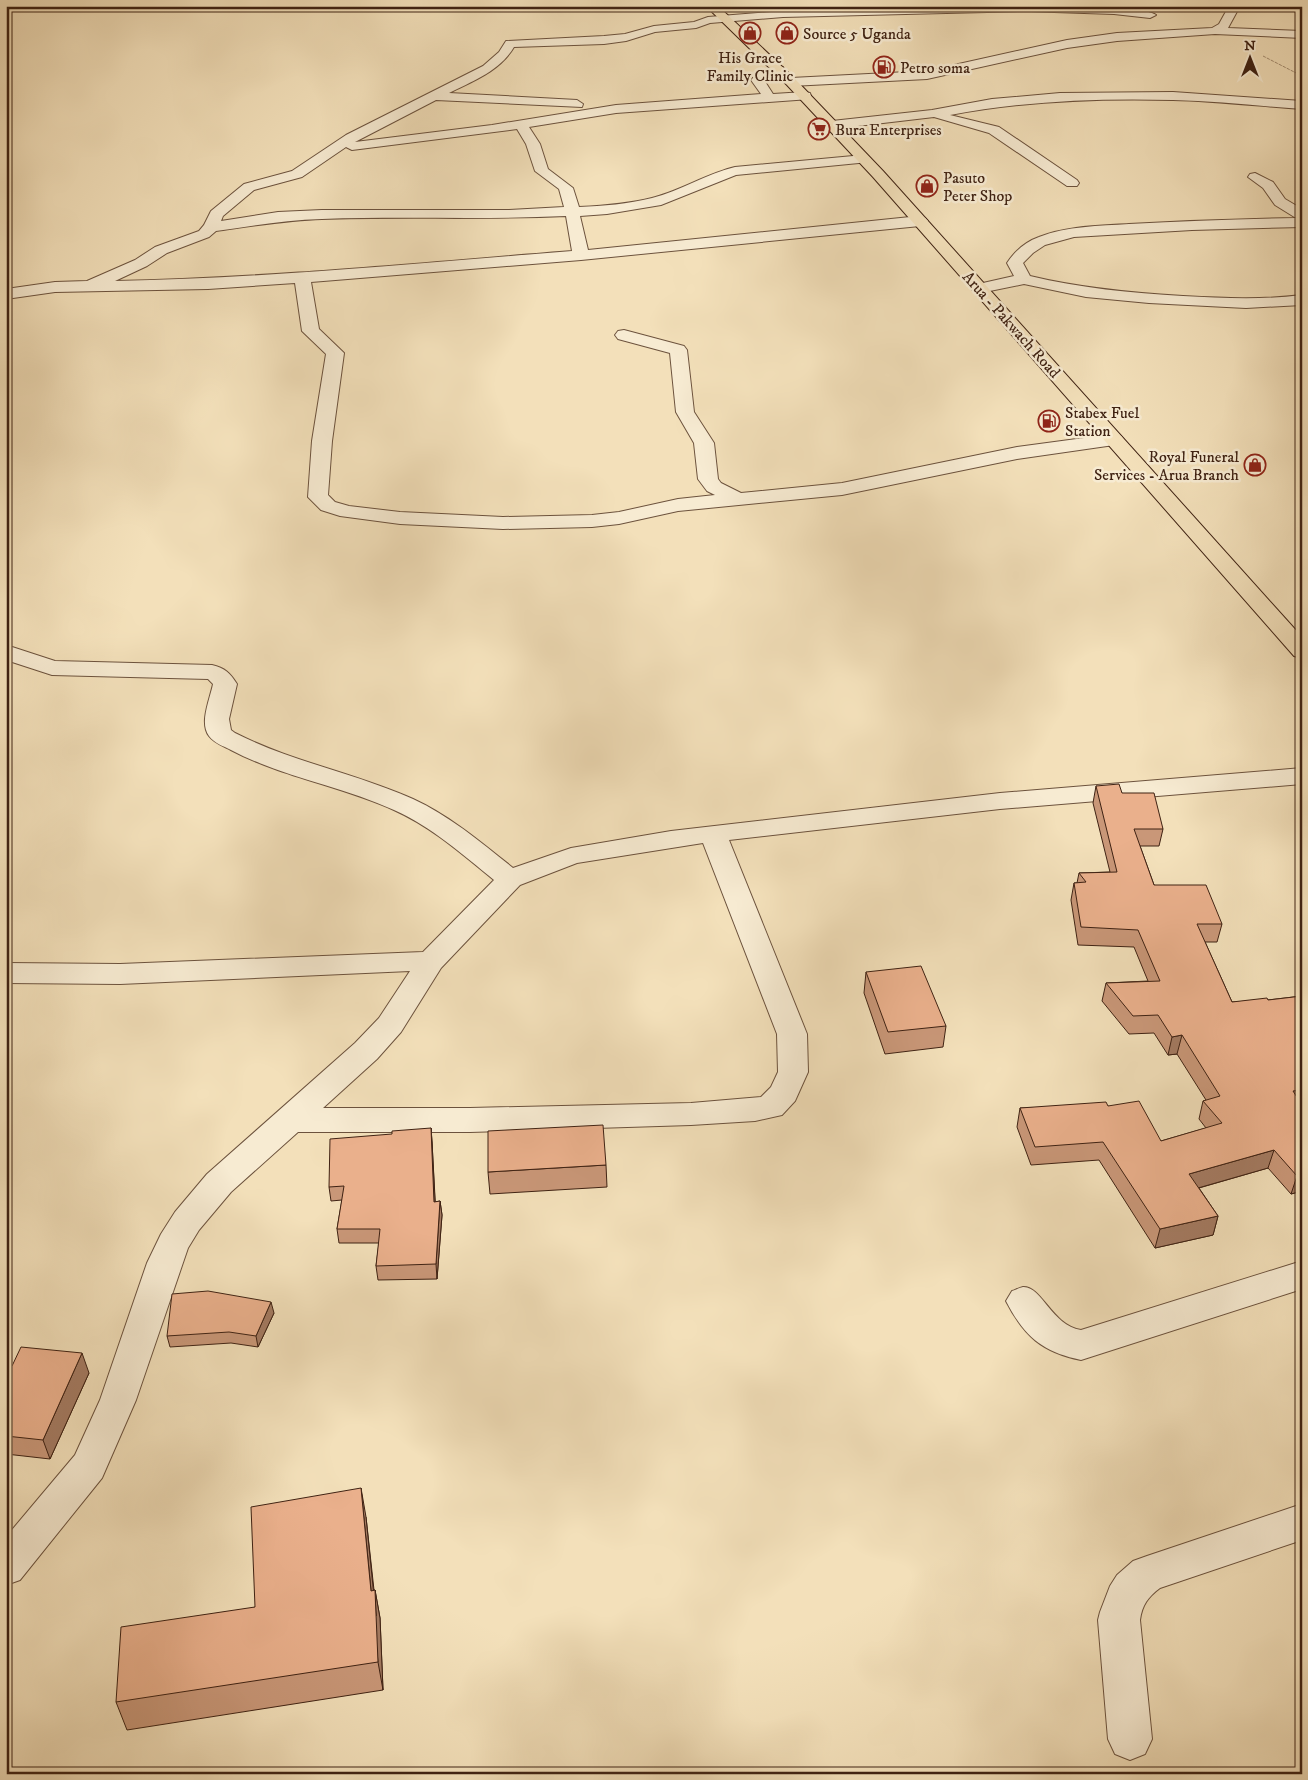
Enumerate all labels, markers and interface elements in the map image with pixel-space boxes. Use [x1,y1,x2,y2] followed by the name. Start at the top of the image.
[738,21,762,45] shop icon: His Grace Family Clinic
[775,21,799,45] shop icon: Source 5 Uganda
[803,24,911,44] place label: Source 5 Uganda
[1226,32,1276,82] north arrow
[1244,37,1256,55] text: N
[707,48,794,86] place label: His Grace Family Clinic
[872,55,896,79] fuel station icon: Petro soma
[900,58,970,78] place label: Petro soma
[807,117,831,141] supermarket icon: Bura Enterprises
[835,120,942,140] place label: Bura Enterprises
[943,168,1012,206] place label: Pasuto Peter Shop
[915,174,939,198] shop icon: Pasuto Peter Shop
[958,267,1064,382] street label: Arua - Pakwach Road
[1065,403,1139,441] place label: Stabex Fuel Station
[1037,409,1061,433] fuel station icon: Stabex Fuel Station
[1094,447,1240,485] place label: Royal Funeral Services - Arua Branch
[1243,453,1267,477] shop icon: Royal Funeral Services - Arua Branch

